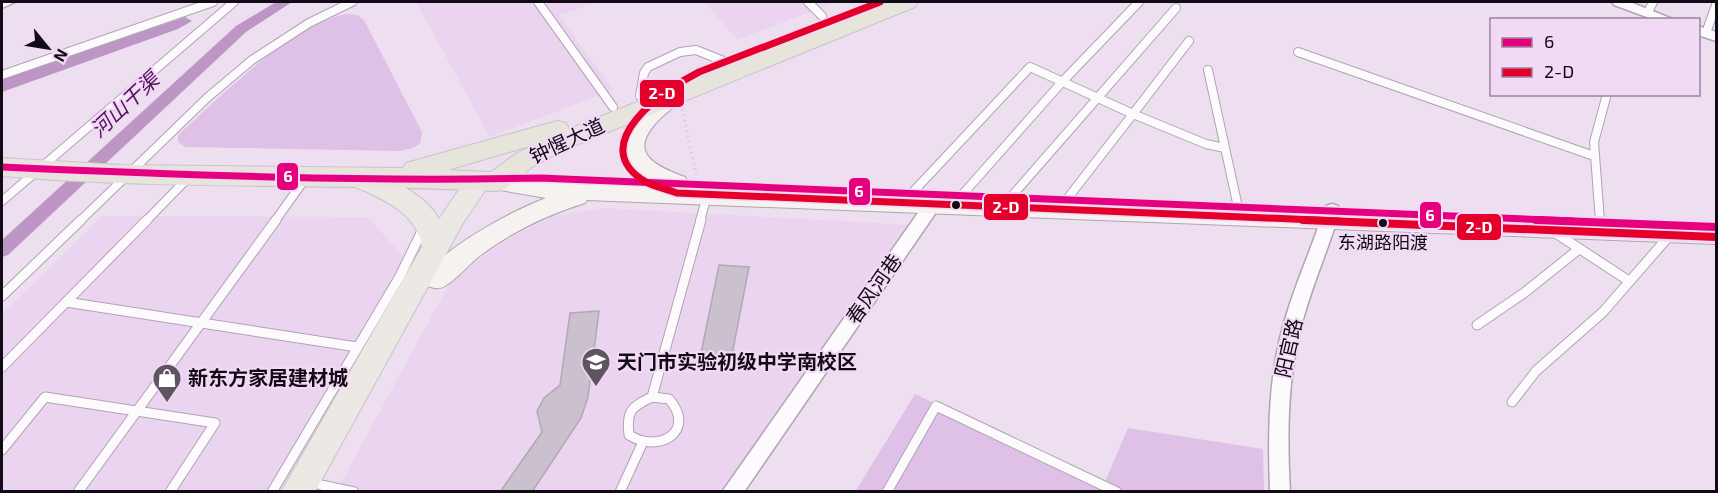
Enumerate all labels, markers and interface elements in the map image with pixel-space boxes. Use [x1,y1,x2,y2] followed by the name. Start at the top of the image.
[18,18,78,78] north arrow
[1490,18,1700,96] legend
[1544,30,1554,52] text: 6
[50,46,73,66] text: N
[1544,60,1574,82] text: 2-D
[85,64,165,142] water label: 河山干渠
[639,79,685,108] line badge: 2-D
[649,83,675,102] text: 2-D
[525,112,608,168] street label: 钟惺大道
[276,162,299,191] line badge: 6
[283,166,293,185] text: 6
[848,177,871,206] line badge: 6
[854,181,864,200] text: 6
[983,193,1029,221] line badge: 2-D
[993,197,1019,216] text: 2-D
[950,199,962,211] unlabelled marker
[1419,201,1442,229] line badge: 6
[1425,205,1435,224] text: 6
[1456,213,1502,241] line badge: 2-D
[1377,217,1389,229] marker: 东湖路阳渡
[1466,217,1492,236] text: 2-D
[1338,231,1428,253] place label: 东湖路阳渡
[840,249,906,328] street label: 春风河巷
[1270,316,1306,380] street label: 阳官路
[580,346,612,388] school or university icon: 天门市实验初级中学南校区
[617,349,857,373] place label: 天门市实验初级中学南校区
[151,362,183,404] shop icon: 新东方家居建材城
[188,365,348,389] place label: 新东方家居建材城

